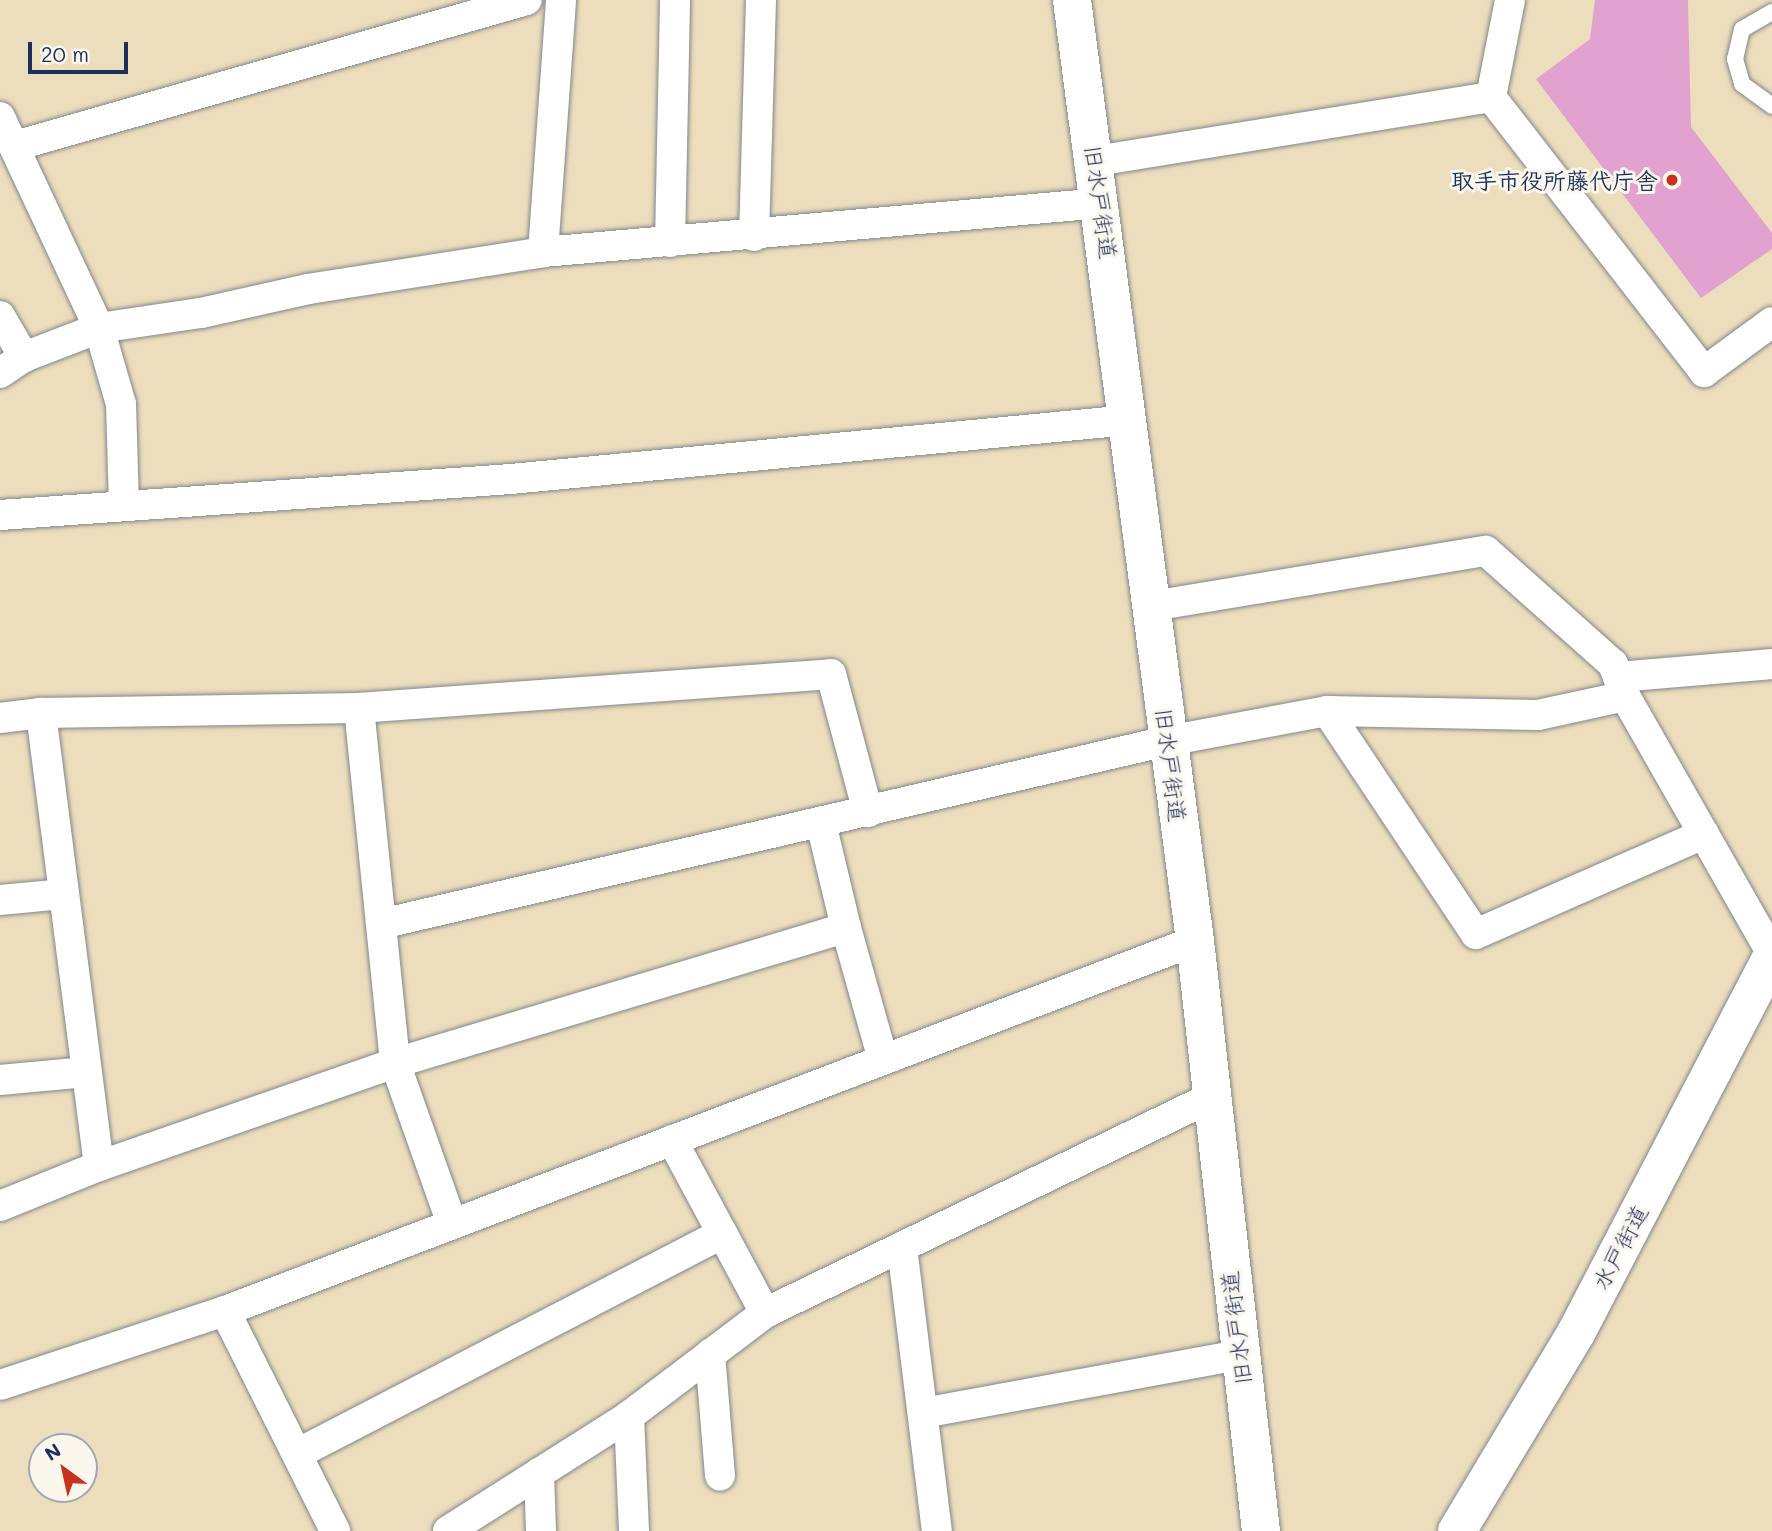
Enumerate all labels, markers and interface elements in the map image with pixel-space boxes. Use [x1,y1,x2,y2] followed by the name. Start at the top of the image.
[32,28,131,72] scale bar
[41,40,89,67] text: 20 m
[1079,143,1123,261] street label: 旧水戸街道
[1451,166,1658,194] place label: 取手市役所藤代庁舎
[1664,172,1680,188] marker: 取手市役所藤代庁舎
[1150,706,1192,824] street label: 旧水戸街道
[1586,1200,1654,1294] street label: 水戸街道
[1215,1269,1257,1387] street label: 旧水戸街道
[28,1433,98,1503] north arrow
[40,1437,65,1466] text: N

